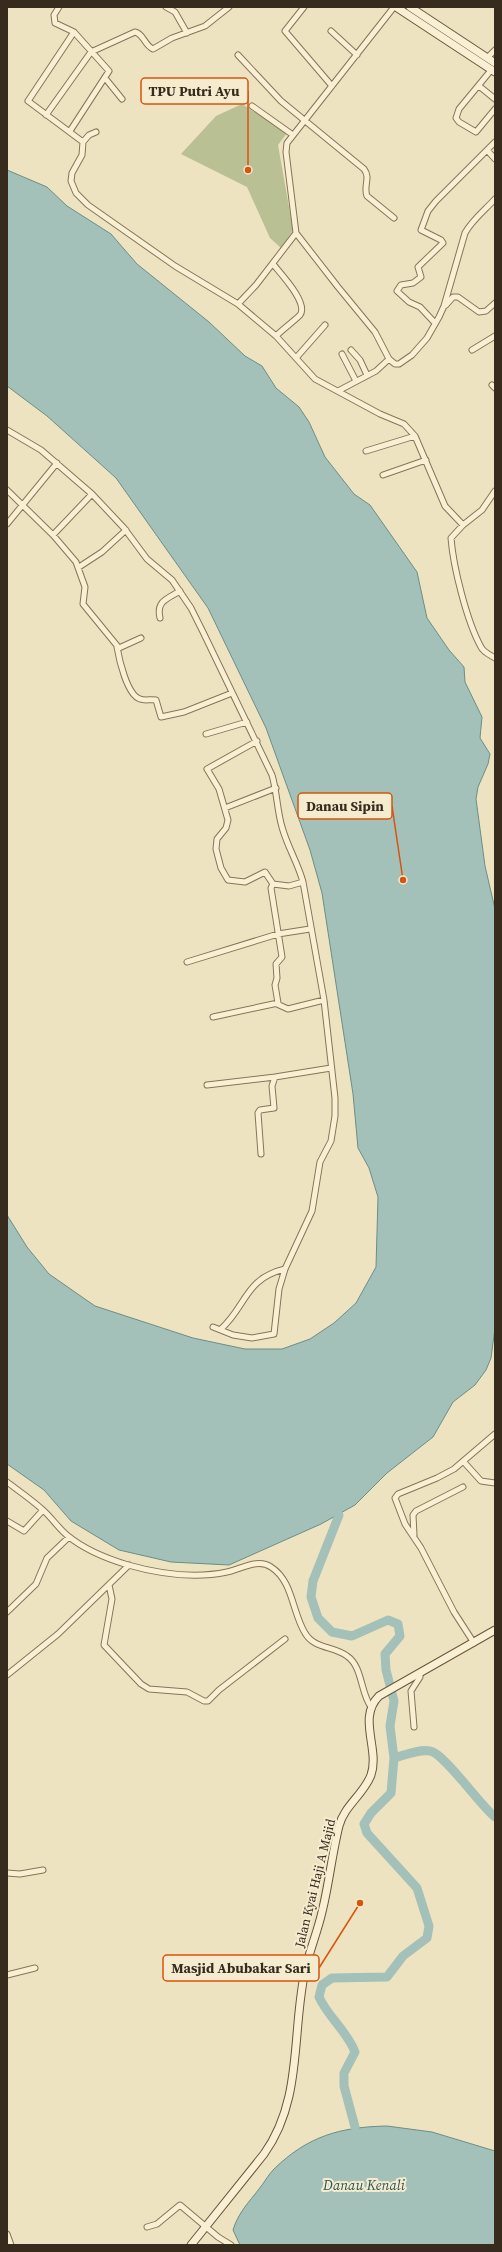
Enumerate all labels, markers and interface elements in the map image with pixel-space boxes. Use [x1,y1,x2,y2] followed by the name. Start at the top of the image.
[141,78,248,104] callout: TPU Putri Ayu
[148,81,240,101] text: TPU Putri Ayu
[298,793,392,819] callout: Danau Sipin
[306,796,384,816] text: Danau Sipin
[291,1816,339,1950] street label: Jalan Kyai Haji A Majid
[163,1955,319,1981] callout: Masjid Abubakar Sari
[171,1958,311,1978] text: Masjid Abubakar Sari
[322,2175,406,2195] water label: Danau Kenali

